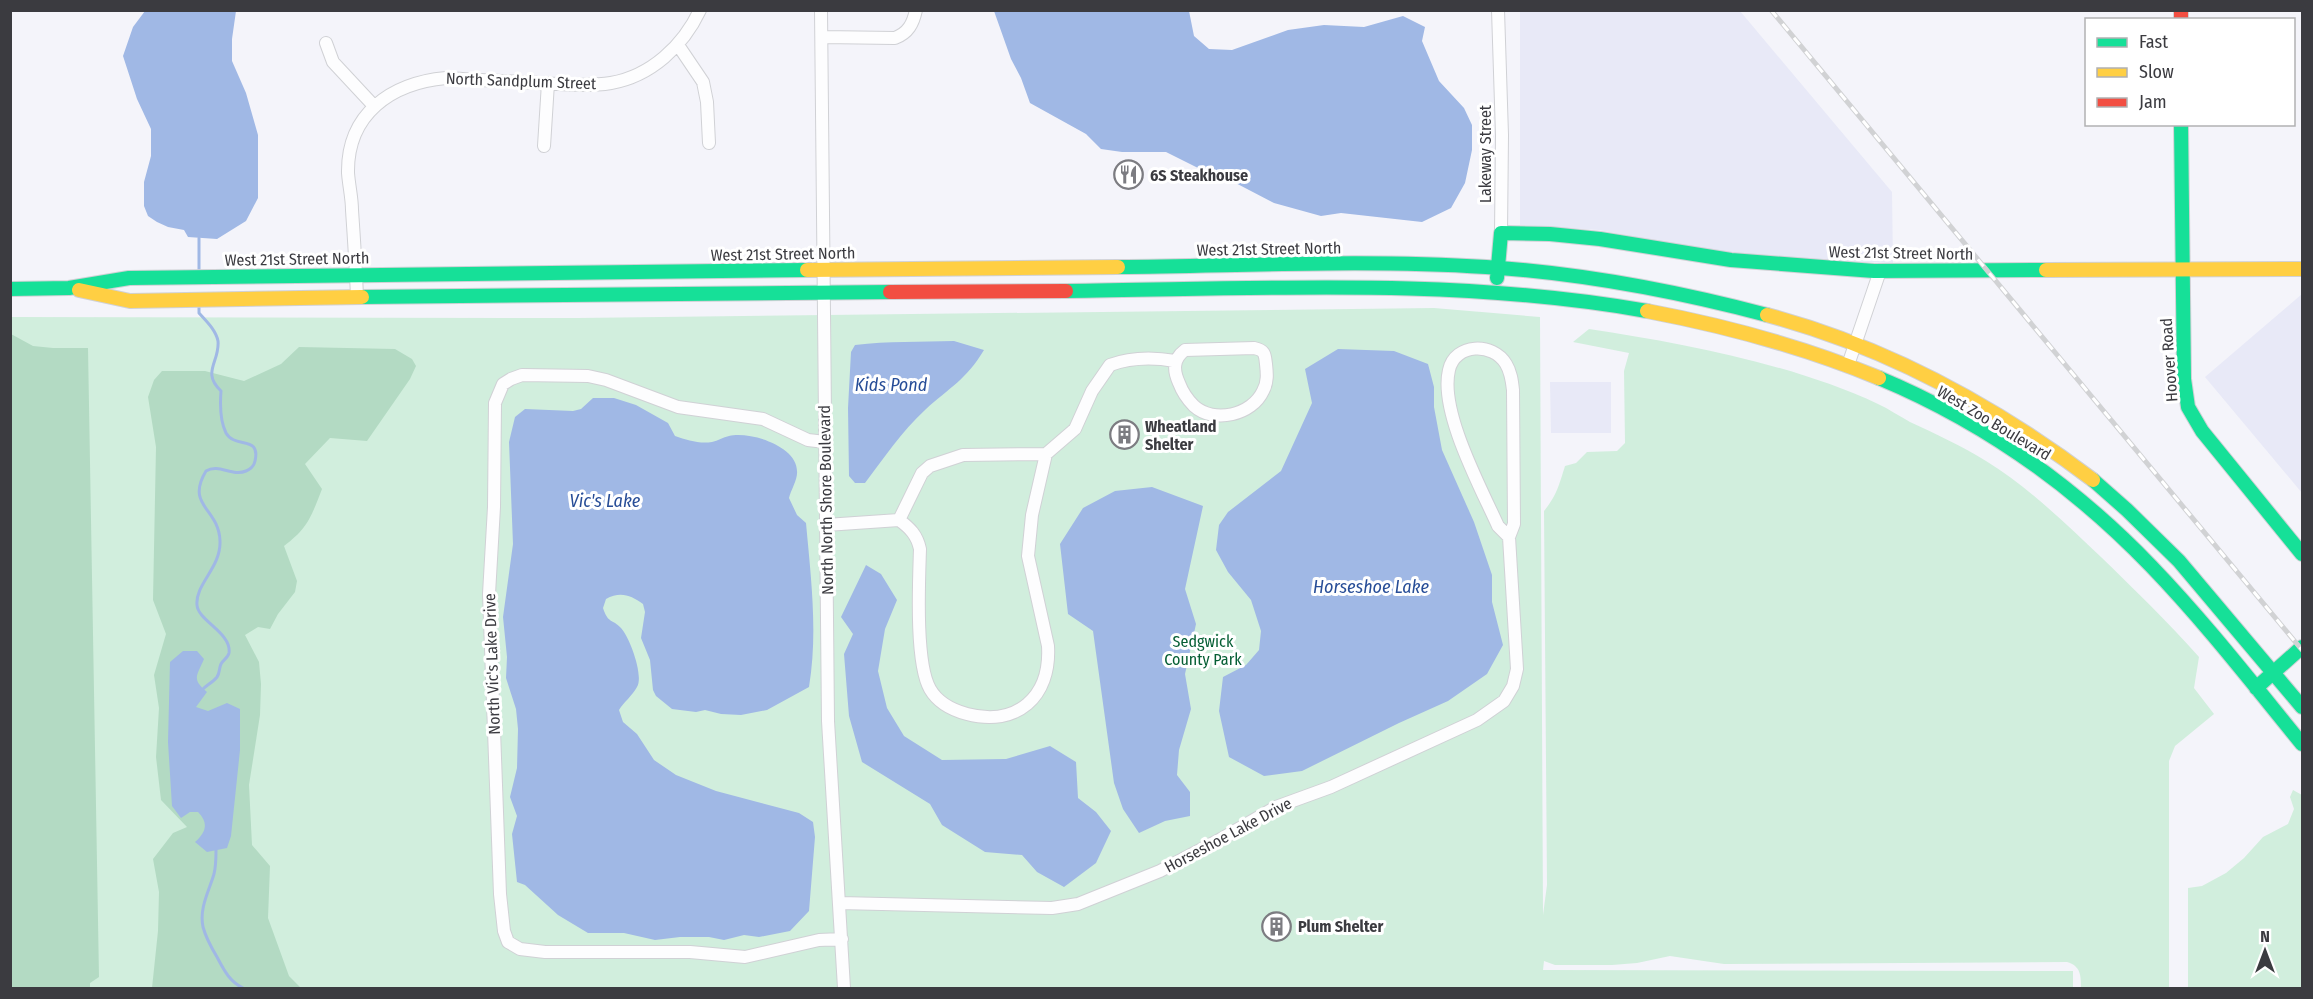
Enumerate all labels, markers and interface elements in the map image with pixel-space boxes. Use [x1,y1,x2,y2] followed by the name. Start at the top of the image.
[2085,18,2295,126] legend
[2139,31,2168,53] text: Fast
[2139,61,2174,83] text: Slow
[445,69,597,93] street label: North Sandplum Street
[2139,91,2167,113] text: Jam
[1476,104,1495,203] street label: Lakeway Street
[1113,159,1145,191] restaurant icon: 6S Steakhouse
[1150,166,1248,185] place label: 6S Steakhouse
[1196,238,1342,260] street label: West 21st Street North
[1828,242,1974,264] street label: West 21st Street North
[710,243,856,265] street label: West 21st Street North
[224,248,370,270] street label: West 21st Street North
[2157,317,2181,403] street label: Hoover Road
[855,374,928,396] water label: Kids Pond
[1934,382,2054,464] street label: West Zoo Boulevard
[815,405,837,595] street label: North North Shore Boulevard
[1145,417,1217,454] place label: Wheatland Shelter
[1108,419,1140,451] building icon: Wheatland Shelter
[570,490,641,512] water label: Vic's Lake
[1313,576,1429,598] water label: Horseshoe Lake
[480,593,504,735] street label: North Vic's Lake Drive
[1164,632,1242,669] park label: Sedgwick County Park
[1161,793,1295,877] street label: Horseshoe Lake Drive
[1261,910,1293,942] building icon: Plum Shelter
[1298,917,1383,936] place label: Plum Shelter
[2235,921,2295,981] north arrow
[2260,927,2270,946] text: N

